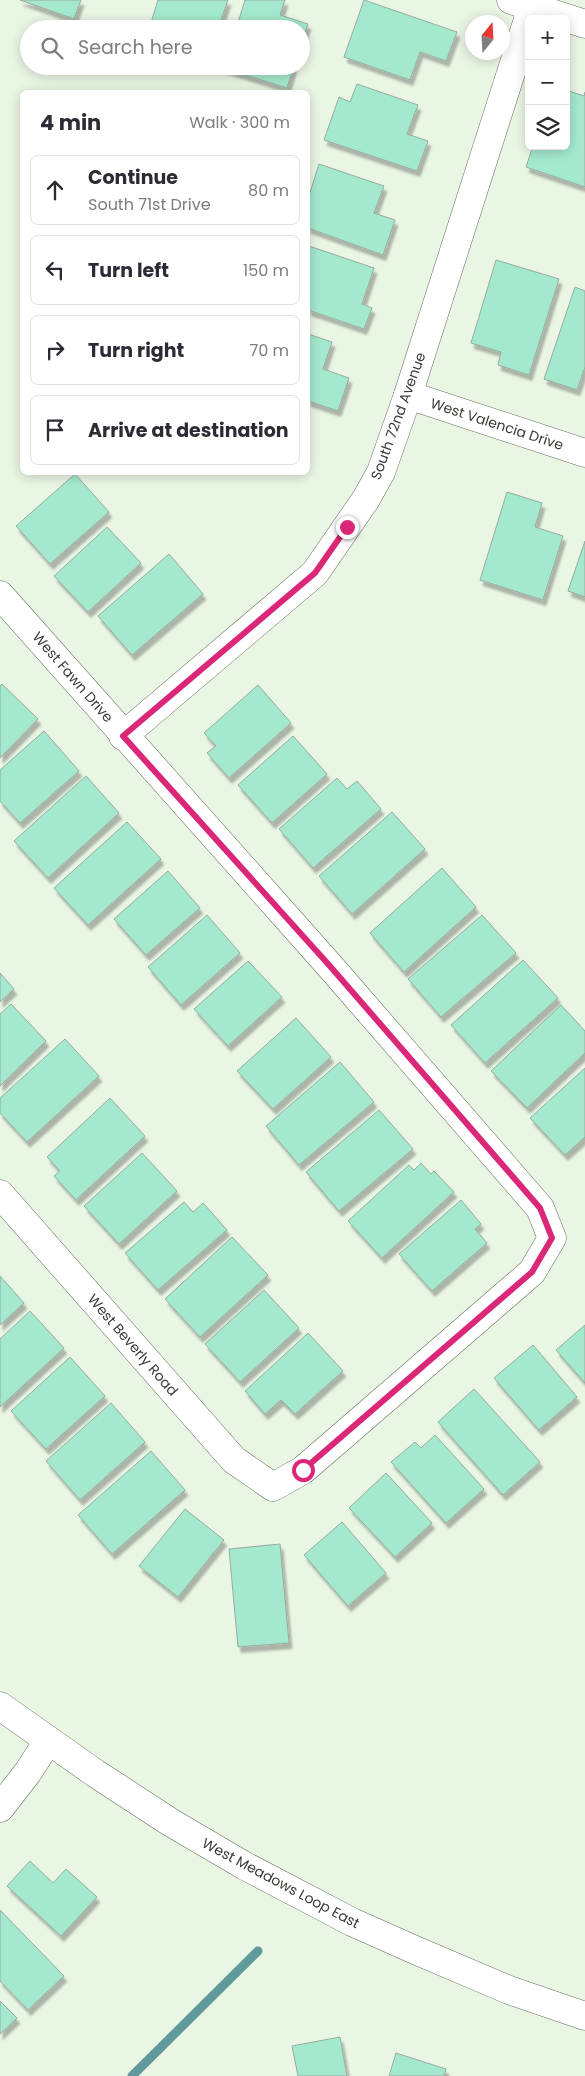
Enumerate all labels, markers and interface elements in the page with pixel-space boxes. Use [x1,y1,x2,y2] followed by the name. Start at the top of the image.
[465,15,510,60] north arrow
[525,15,570,150] map controls
[525,15,570,60] button: +
[20,20,310,75] search box
[38,34,66,62] icon: search
[78,34,192,61] text: Search here
[525,60,570,105] button: −
[525,105,570,150] button: layers
[40,108,101,137] text: 4 min
[189,111,290,134] text: Walk · 300 m
[88,164,178,191] text: Continue
[41,176,69,204] icon: ahead
[248,179,289,202] text: 80 m
[88,193,211,216] text: South 71st Drive
[41,256,69,284] icon: left
[88,257,169,284] text: Turn left
[243,259,289,282] text: 150 m
[41,336,69,364] icon: right
[88,337,184,364] text: Turn right
[249,339,289,362] text: 70 m
[366,349,430,483] street label: South 72nd Avenue
[428,393,566,455] street label: West Valencia Drive
[41,416,69,444] icon: arrive
[88,417,289,444] text: Arrive at destination
[336,516,359,539] route end
[28,627,118,727] street label: West Fawn Drive
[83,1290,183,1400] street label: West Beverly Road
[292,1459,315,1482] route start
[199,1833,363,1933] street label: West Meadows Loop East

